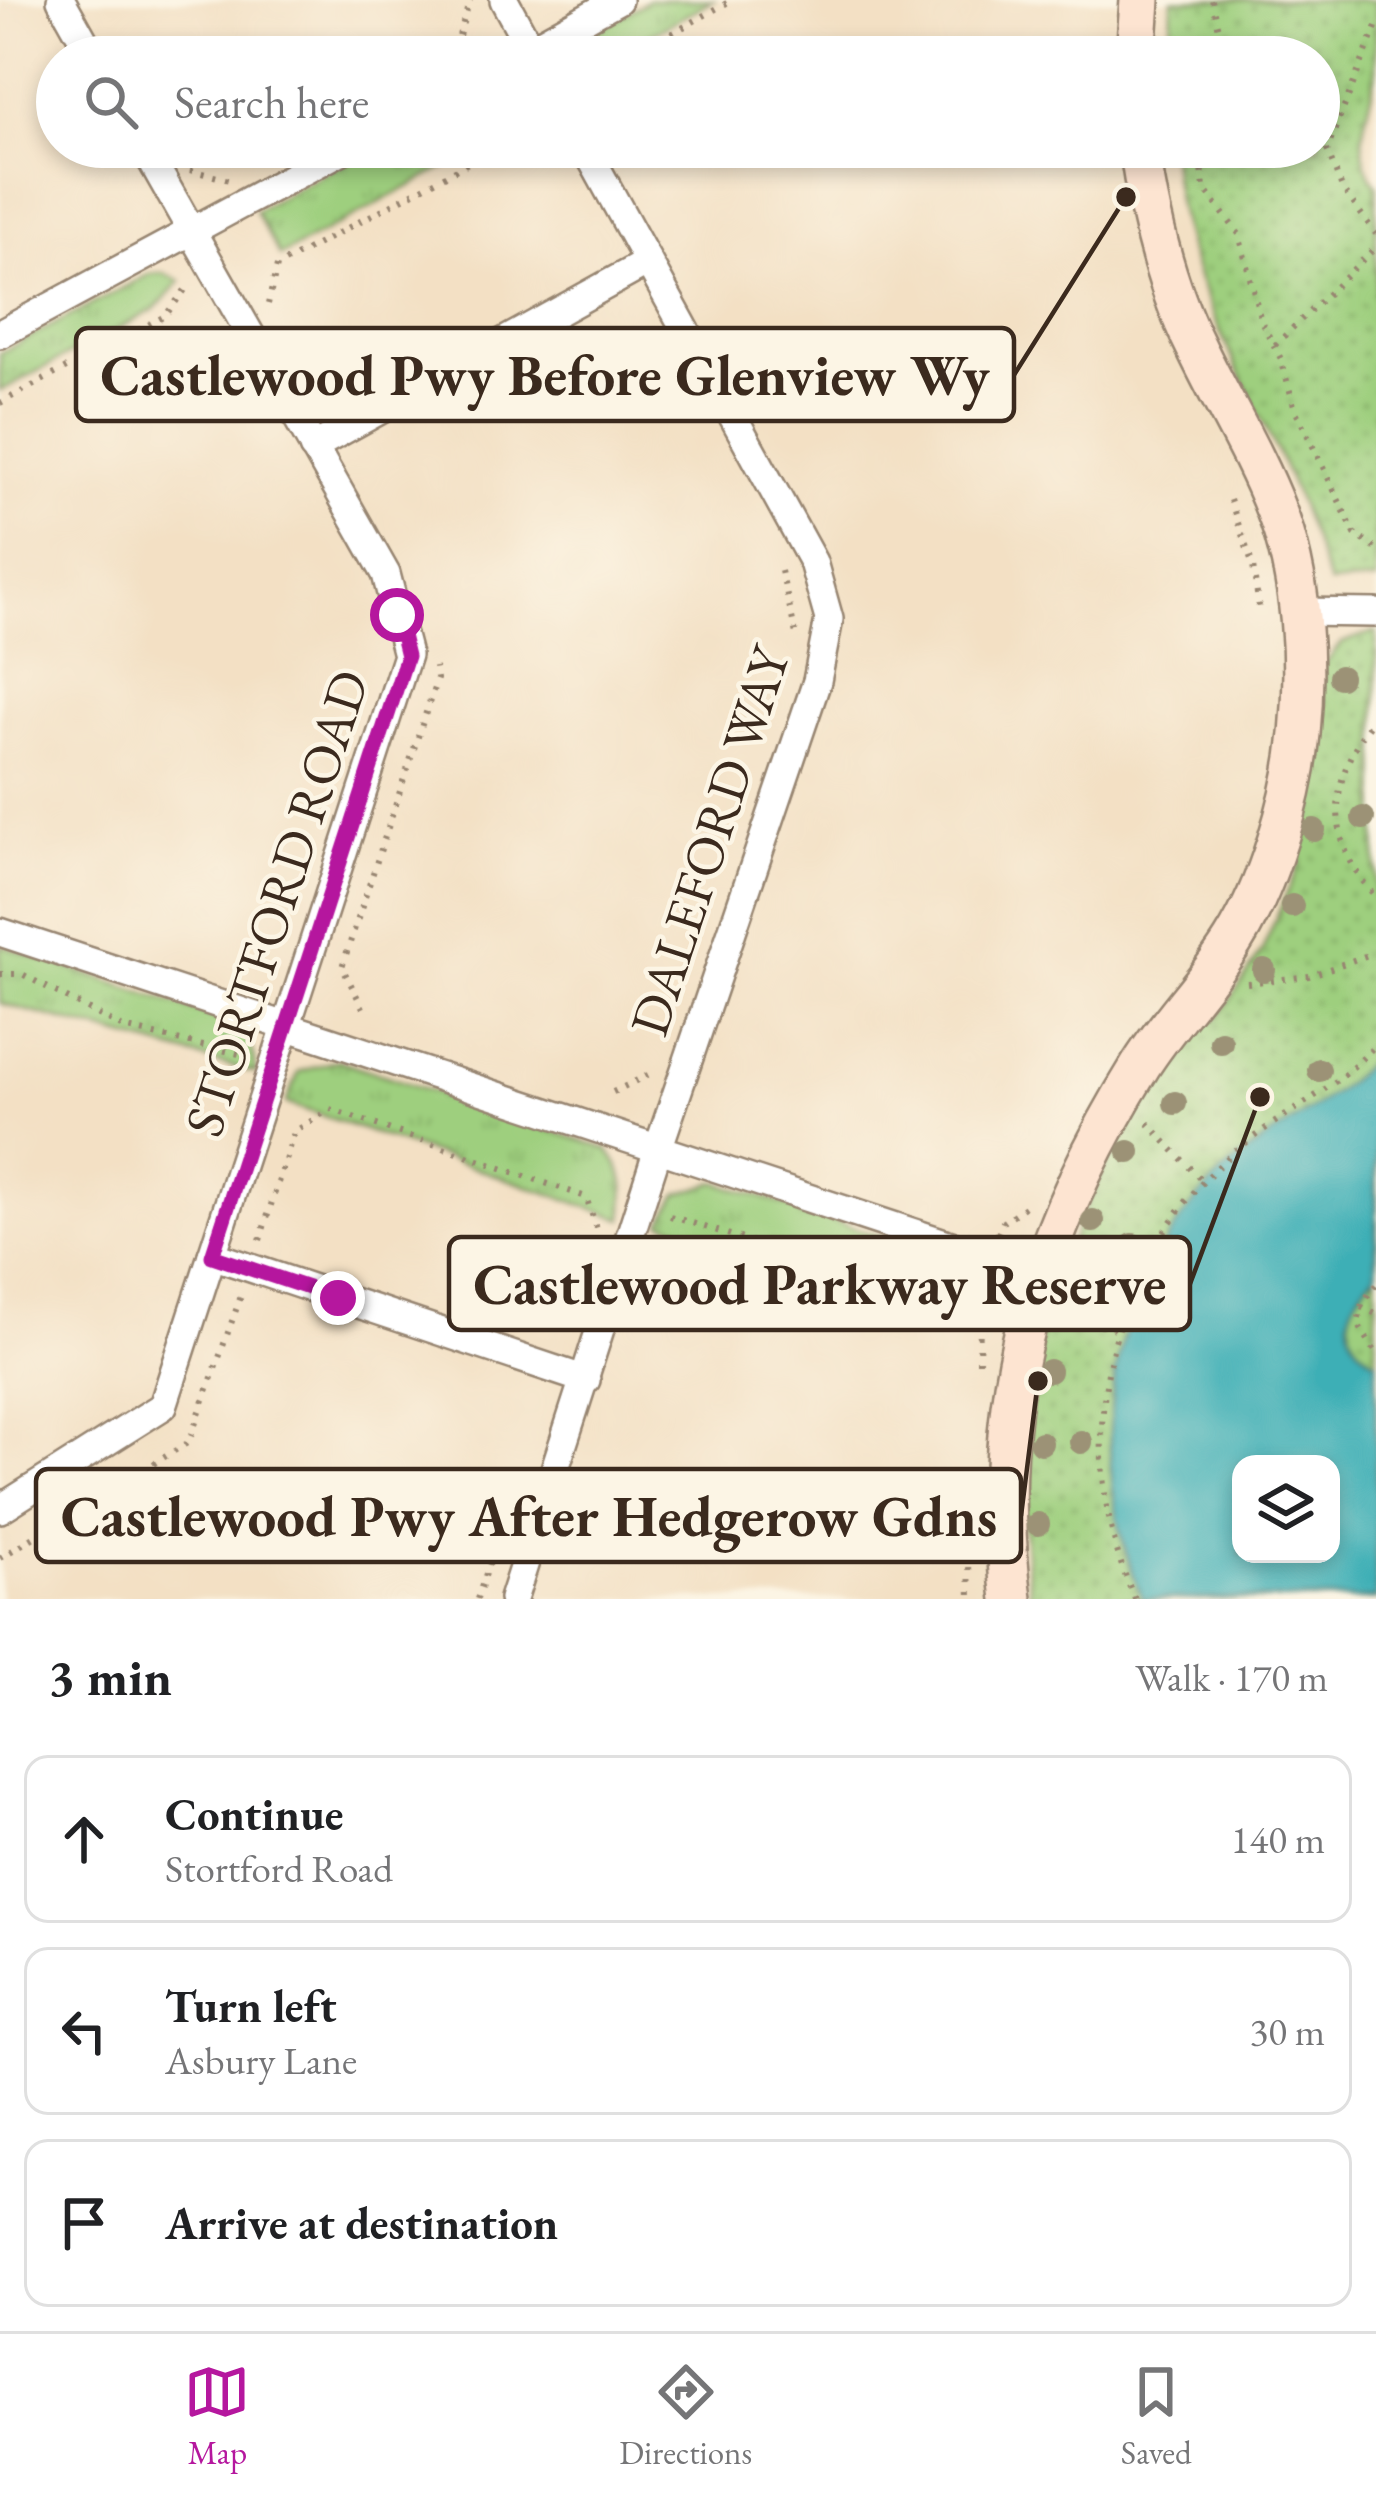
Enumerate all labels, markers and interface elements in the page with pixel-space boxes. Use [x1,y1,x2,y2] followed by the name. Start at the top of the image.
[36,36,1340,168] search box
[78,69,144,135] icon: search
[174,73,369,131] text: Search here
[76,328,1014,421] callout: Castlewood Pwy Before Glenview Wy
[100,338,990,412] text: Castlewood Pwy Before Glenview Wy
[370,588,424,642] route start
[613,635,806,1044] street label: DALEFORD WAY
[168,661,384,1145] street label: STORTFORD ROAD
[449,1237,1190,1330] callout: Castlewood Parkway Reserve
[473,1247,1167,1321] text: Castlewood Parkway Reserve
[311,1271,365,1325] route end
[1232,1455,1340,1563] map controls
[1232,1455,1340,1563] button: layers
[36,1469,1021,1562] callout: Castlewood Pwy After Hedgerow Gdns
[61,1479,997,1553] text: Castlewood Pwy After Hedgerow Gdns
[48,1644,172,1710] text: 3 min
[1135,1652,1328,1703] text: Walk · 170 m
[165,1785,343,1843] text: Continue
[51,1806,117,1872] icon: ahead
[1231,1814,1325,1865] text: 140 m
[165,1843,393,1894] text: Stortford Road
[165,1977,337,2035] text: Turn left
[51,1998,117,2064] icon: left
[1249,2006,1325,2057] text: 30 m
[165,2035,357,2086] text: Asbury Lane
[51,2190,117,2256] icon: arrive
[165,2194,558,2252] text: Arrive at destination
[184,2359,250,2474] tab: Map
[619,2359,752,2474] tab: Directions
[1121,2359,1192,2474] tab: Saved

